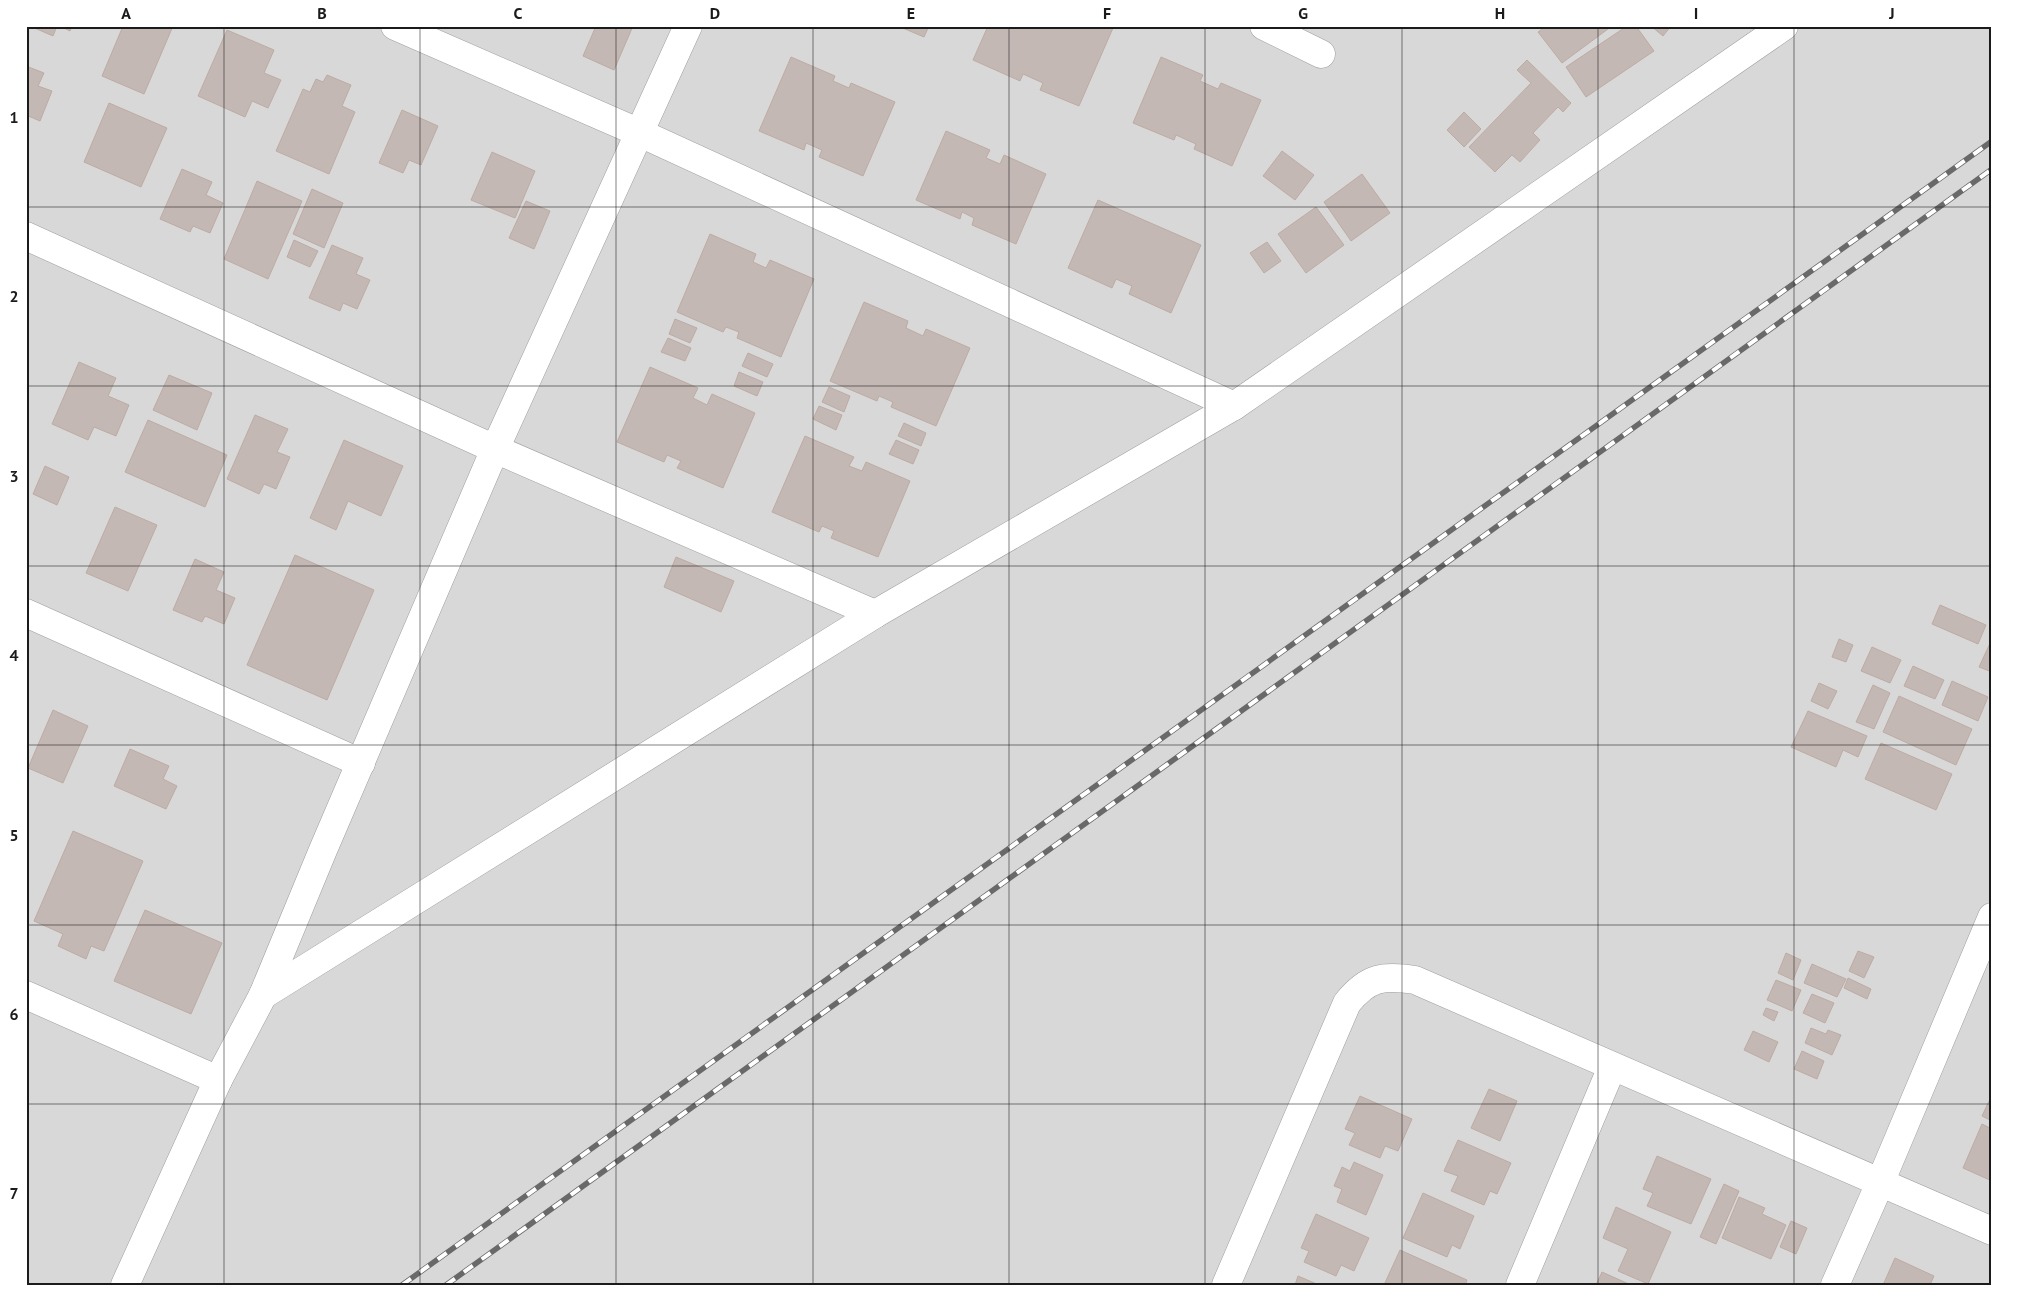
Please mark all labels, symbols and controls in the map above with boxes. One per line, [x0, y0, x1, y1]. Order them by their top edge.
text: A [121, 3, 131, 23]
text: B [317, 3, 327, 23]
text: C [514, 3, 523, 23]
text: D [710, 3, 720, 23]
text: E [907, 3, 915, 23]
text: F [1103, 3, 1111, 23]
text: G [1298, 3, 1308, 23]
text: H [1495, 3, 1505, 23]
text: I [1694, 3, 1698, 23]
text: J [1888, 3, 1895, 23]
text: 1 [9, 107, 19, 127]
text: 2 [9, 286, 19, 306]
text: 3 [9, 466, 19, 486]
text: 4 [9, 645, 19, 665]
text: 5 [9, 825, 19, 845]
text: 6 [9, 1004, 19, 1024]
text: 7 [9, 1183, 19, 1203]

